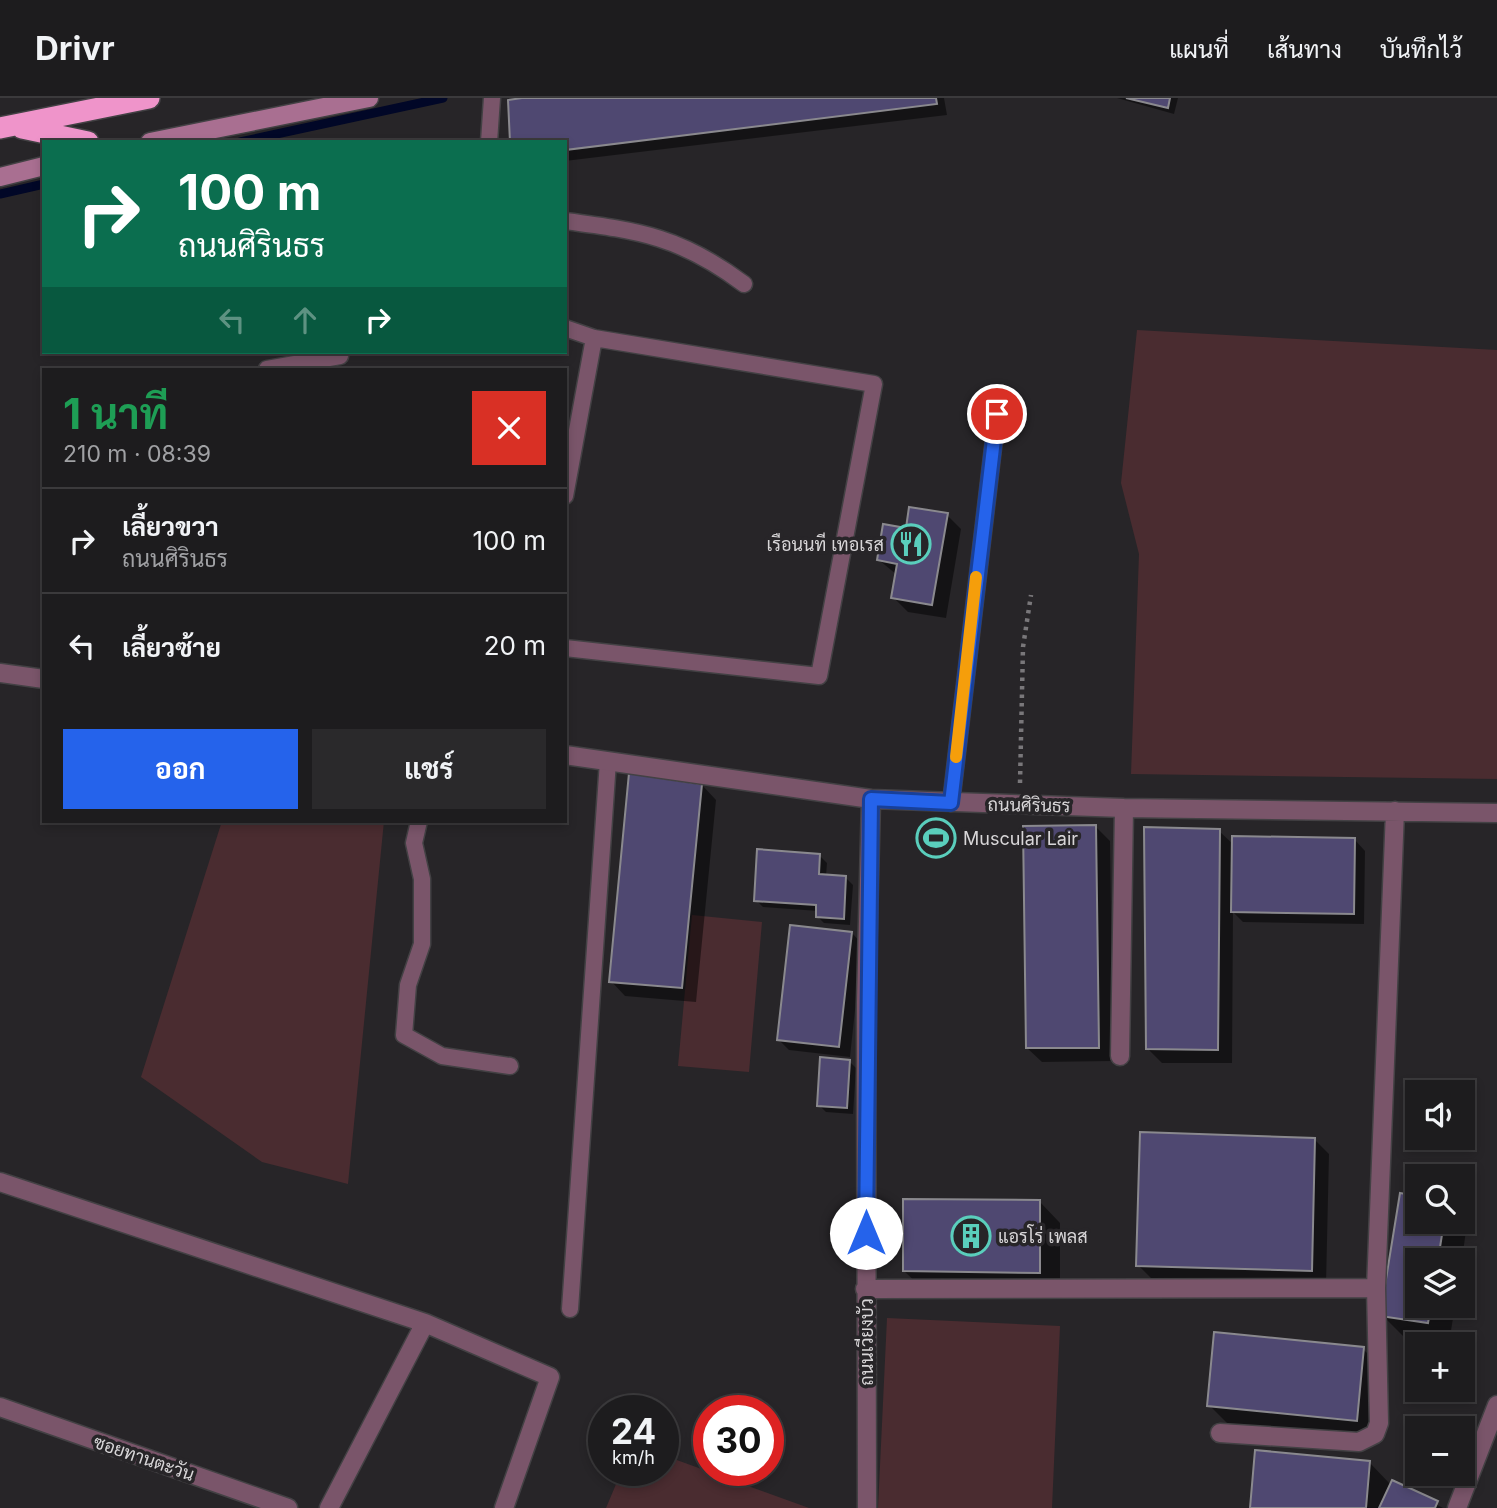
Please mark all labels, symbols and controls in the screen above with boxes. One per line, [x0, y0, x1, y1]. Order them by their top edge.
text: Drivr [35, 28, 115, 68]
text: แผนที่ [1169, 35, 1229, 64]
text: เส้นทาง [1267, 35, 1342, 64]
text: บันทึกไว้ [1380, 35, 1462, 64]
text: 100 m [178, 163, 322, 222]
icon: right [63, 168, 154, 259]
text: ถนนศิรินธร [178, 226, 325, 265]
icon: left [213, 301, 251, 339]
icon: ahead [286, 301, 324, 339]
icon: right [359, 301, 397, 339]
pin [967, 384, 1027, 444]
text: 1 นาที [63, 388, 168, 439]
button: close [472, 391, 546, 465]
icon: arrive [978, 395, 1016, 433]
text: 210 m · 08:39 [63, 440, 211, 468]
text: เลี้ยวขวา [122, 511, 219, 542]
icon: right [63, 522, 101, 560]
restaurant icon: เรือนนที เทอเรส [890, 523, 932, 565]
text: 100 m [473, 525, 546, 556]
place label: เรือนนที เทอเรส [767, 532, 884, 555]
text: ถนนศิรินธร [122, 545, 228, 573]
icon: left [63, 627, 101, 665]
text: 20 m [484, 630, 546, 661]
text: เลี้ยวซ้าย [122, 632, 221, 663]
button: ออก [63, 729, 298, 809]
button: แชร์ [312, 729, 546, 809]
street label: ถนนศิรินธร [987, 794, 1071, 816]
sports icon: Muscular Lair [915, 817, 957, 859]
place label: Muscular Lair [963, 828, 1078, 849]
map controls [1405, 1080, 1475, 1486]
button: sound [1405, 1080, 1475, 1150]
button: search [1405, 1164, 1475, 1234]
position arrow [829, 1196, 903, 1270]
building icon: แอรโร่ เพลส [950, 1215, 992, 1257]
place label: แอรโร่ เพลส [998, 1224, 1088, 1247]
button: layers [1405, 1248, 1475, 1318]
street label: ถนนเวียงบัว [854, 1298, 877, 1386]
button: + [1405, 1332, 1475, 1402]
speed limit sign: 30 [693, 1395, 784, 1486]
text: 24 [611, 1410, 656, 1452]
button: − [1405, 1416, 1475, 1486]
street label: ซอยทานตะวัน [91, 1431, 197, 1485]
text: km/h [612, 1447, 655, 1468]

